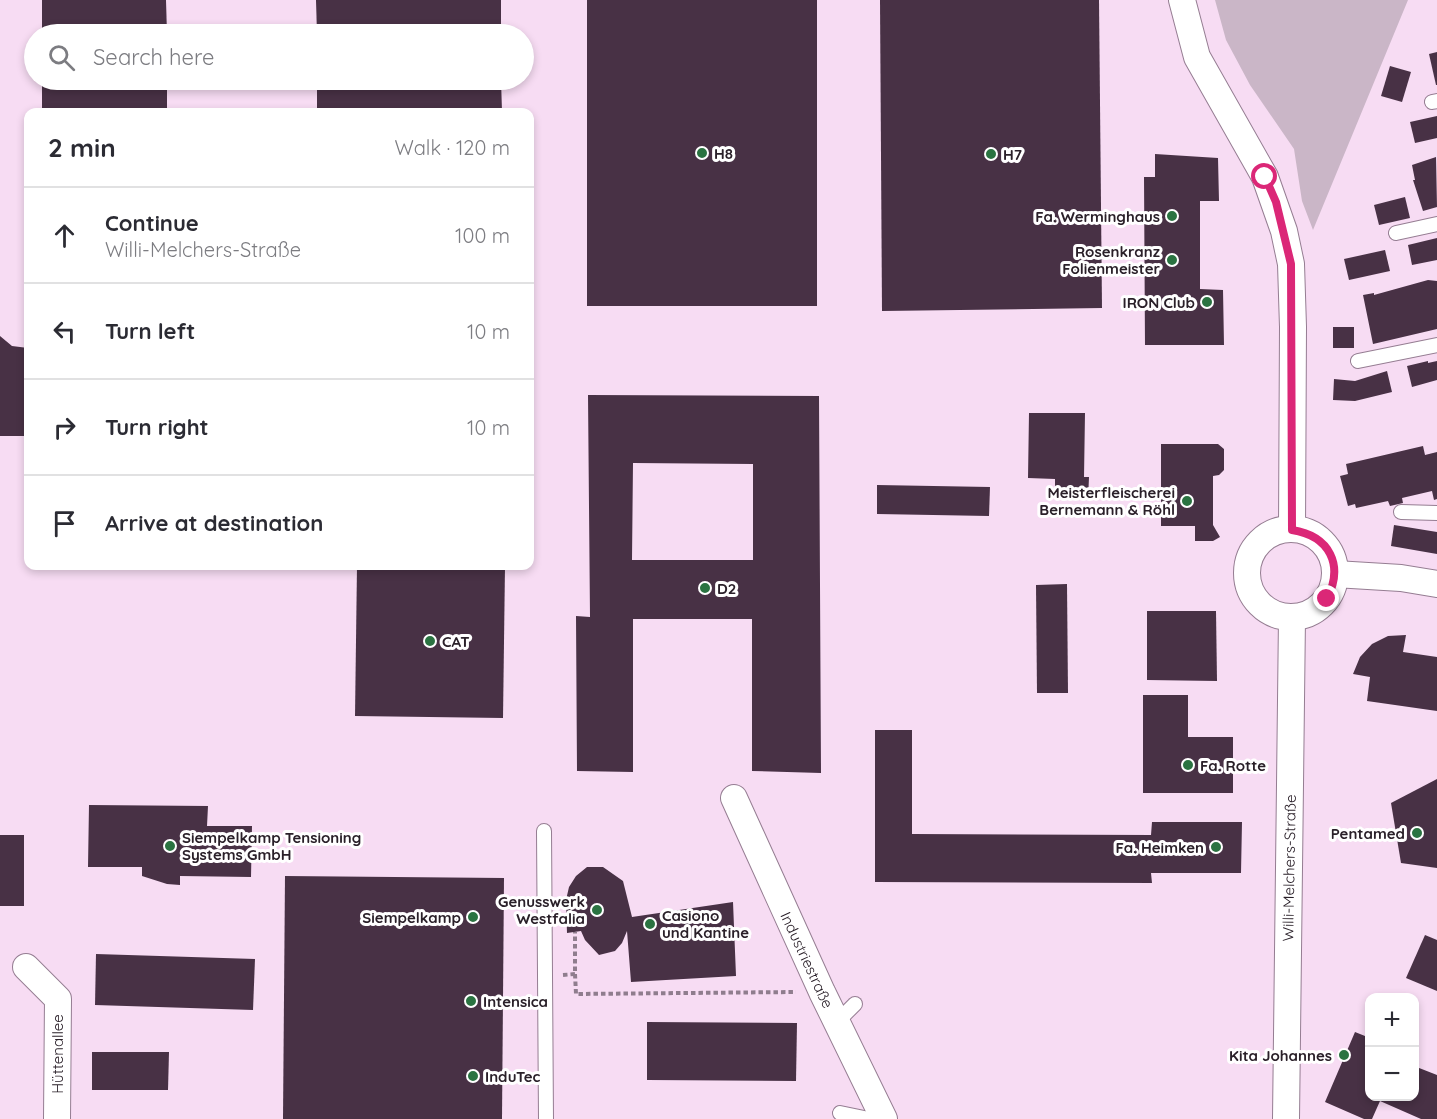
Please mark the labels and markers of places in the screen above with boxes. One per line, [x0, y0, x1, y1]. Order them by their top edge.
place label: H8 [714, 144, 733, 163]
place label: H7 [1003, 145, 1022, 164]
marker: H8 [695, 146, 709, 160]
marker: H7 [984, 147, 998, 161]
place label: Fa. Werminghaus [1035, 207, 1160, 226]
marker: Fa. Werminghaus [1165, 209, 1179, 223]
place label: Rosenkranz Folienmeister [1062, 242, 1160, 278]
marker: Rosenkranz Folienmeister [1165, 253, 1179, 267]
place label: IRON Club [1123, 293, 1195, 312]
marker: IRON Club [1200, 295, 1214, 309]
place label: Meisterfleischerei Bernemann & Röhl [1039, 483, 1175, 519]
marker: Meisterfleischerei Bernemann & Röhl [1180, 494, 1194, 508]
place label: D2 [717, 579, 736, 598]
marker: D2 [698, 581, 712, 595]
place label: CAT [442, 632, 470, 651]
marker: CAT [423, 634, 437, 648]
place label: Fa. Rotte [1200, 756, 1266, 775]
marker: Fa. Rotte [1181, 758, 1195, 772]
place label: Pentamed [1331, 824, 1405, 843]
marker: Pentamed [1410, 826, 1424, 840]
place label: Siempelkamp Tensioning Systems GmbH [182, 828, 361, 864]
place label: Fa. Heimken [1116, 838, 1204, 857]
marker: Siempelkamp Tensioning Systems GmbH [163, 839, 177, 853]
marker: Fa. Heimken [1209, 840, 1223, 854]
place label: Genusswerk Westfalia [498, 892, 585, 928]
marker: Genusswerk Westfalia [590, 903, 604, 917]
place label: Casiono und Kantine [662, 906, 749, 942]
place label: Siempelkamp [362, 908, 461, 927]
marker: Siempelkamp [466, 910, 480, 924]
marker: Casiono und Kantine [643, 917, 657, 931]
place label: Intensica [483, 992, 548, 1011]
marker: Intensica [464, 994, 478, 1008]
place label: Kita Johannes [1229, 1046, 1332, 1065]
marker: Kita Johannes [1337, 1048, 1351, 1062]
place label: InduTec [485, 1067, 541, 1086]
marker: InduTec [466, 1069, 480, 1083]

